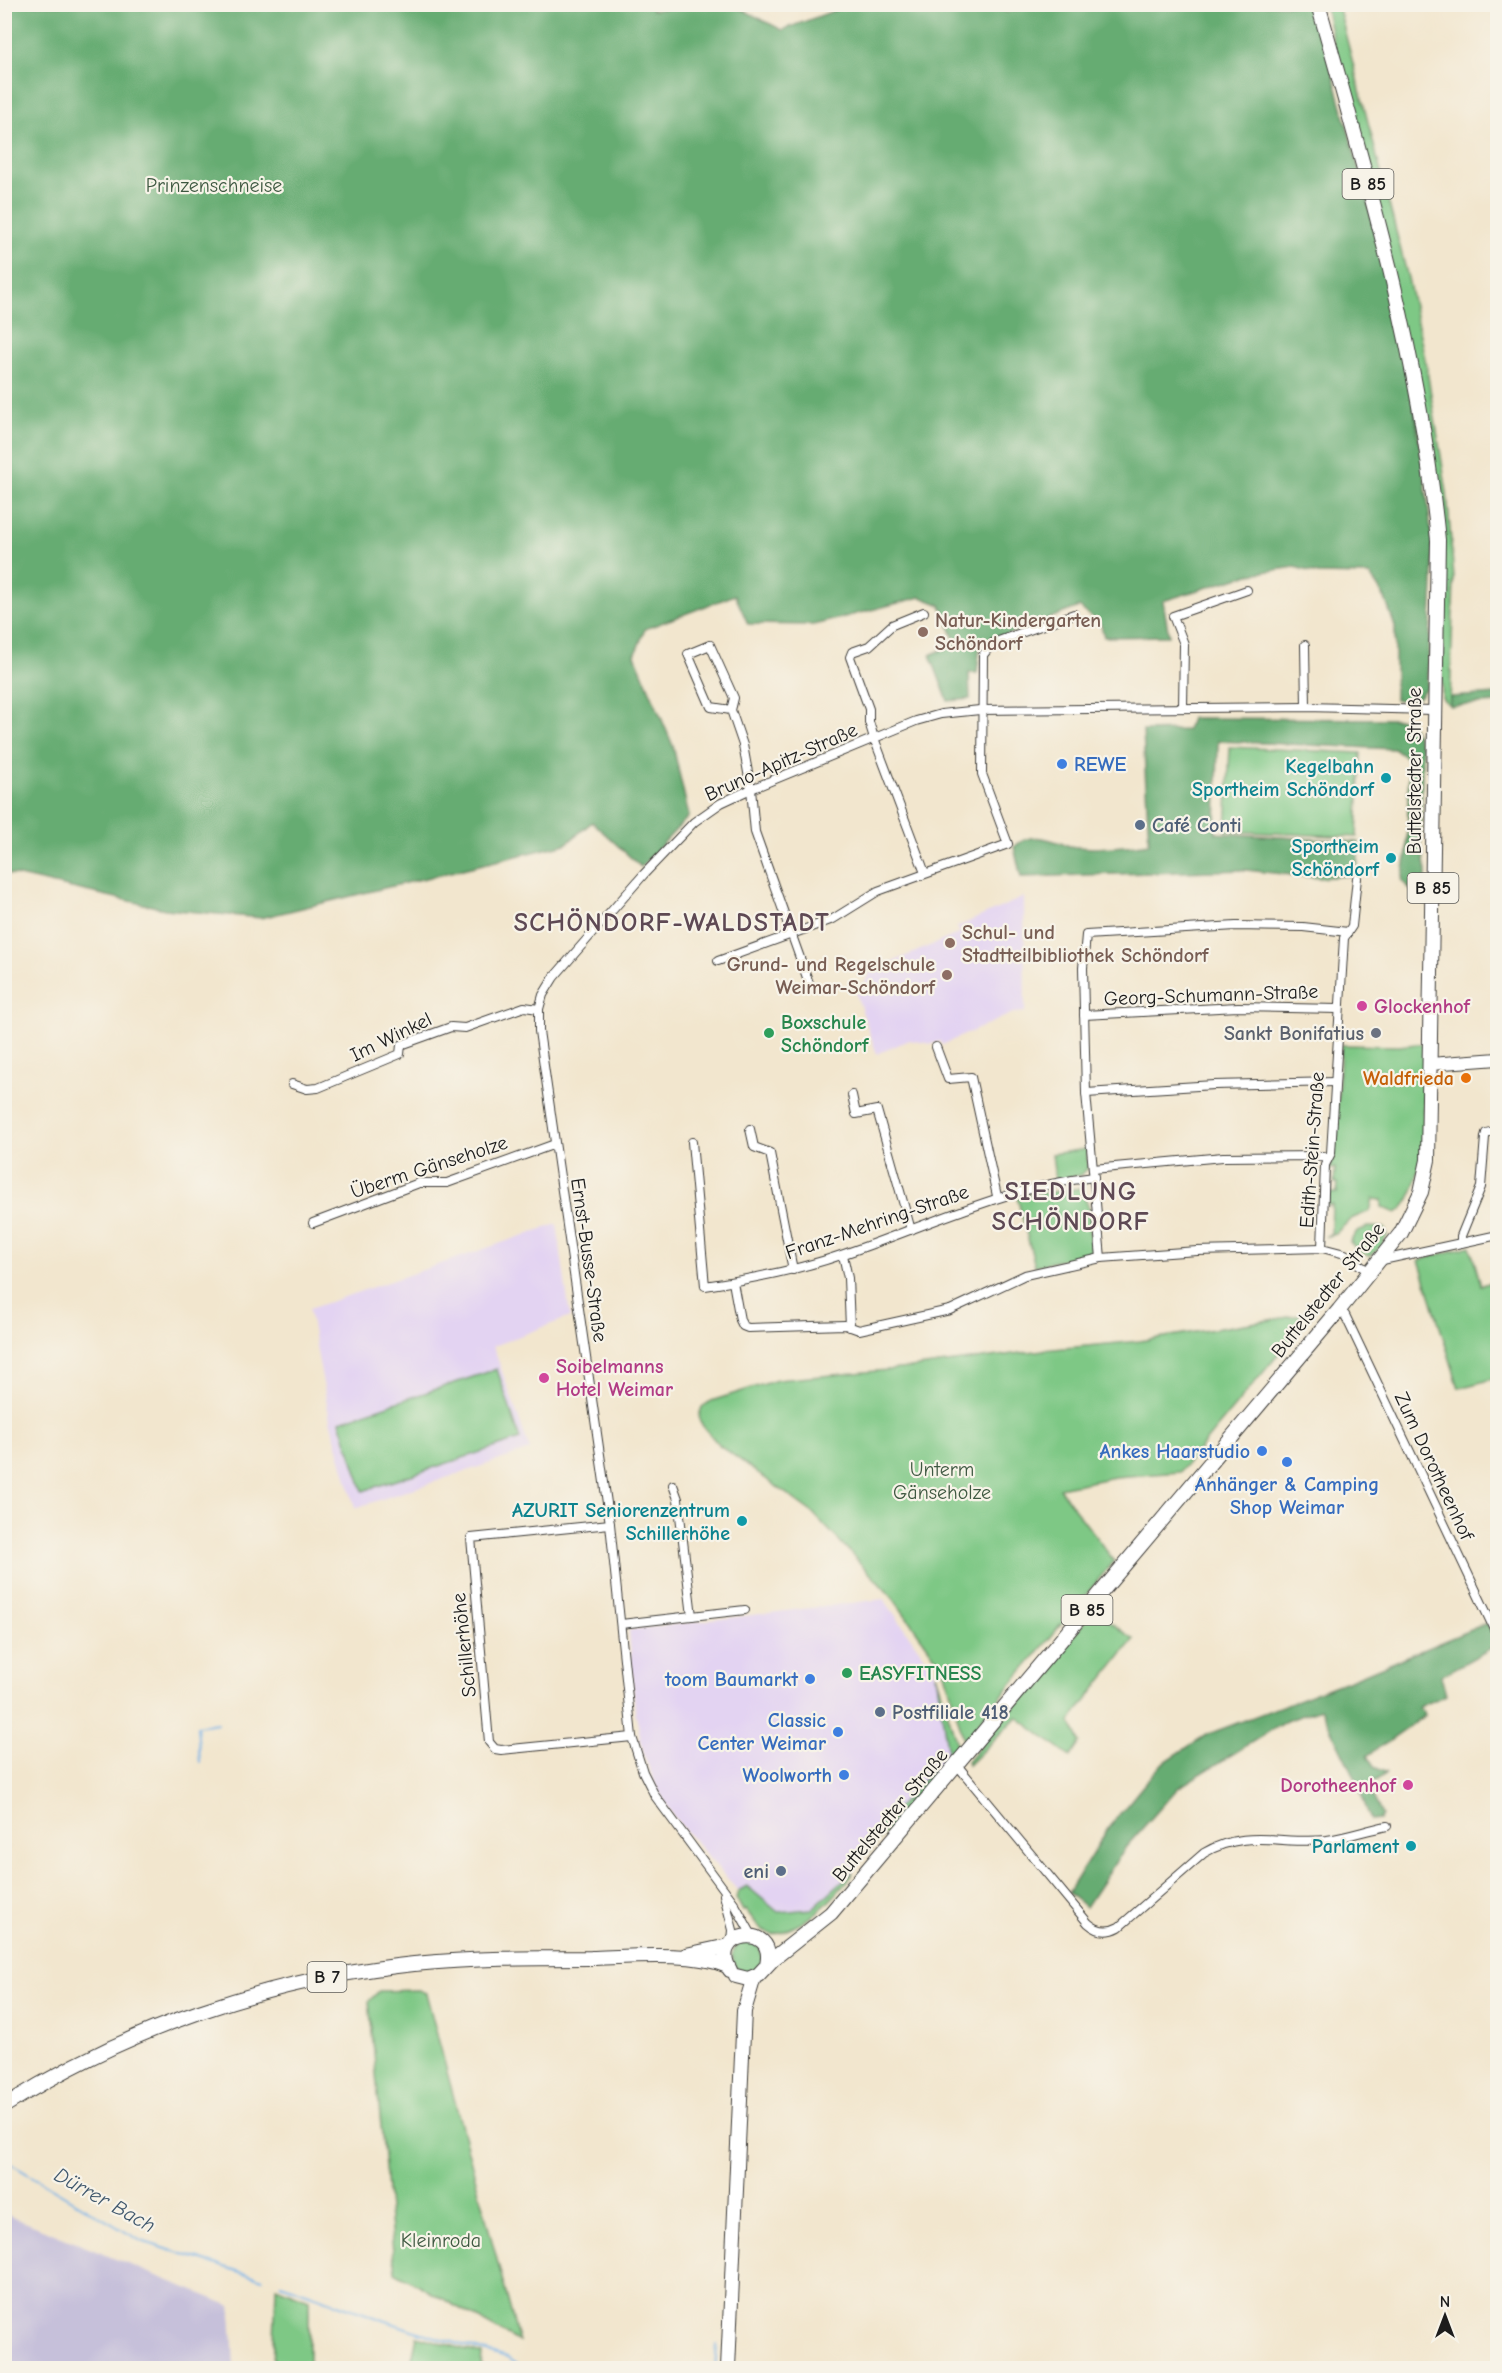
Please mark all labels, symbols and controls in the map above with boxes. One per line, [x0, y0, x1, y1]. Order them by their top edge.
road number: B 85 [1342, 169, 1394, 199]
park label: Prinzenschneise [146, 174, 282, 197]
place label: Natur-Kindergarten Schöndorf [935, 609, 1101, 655]
marker: Natur-Kindergarten Schöndorf [916, 625, 930, 639]
street label: Buttelstedter Straße [1403, 688, 1426, 854]
street label: Bruno-Apitz-Straße [701, 718, 861, 806]
place label: REWE [1074, 753, 1126, 776]
place label: Kegelbahn Sportheim Schöndorf [1192, 755, 1376, 801]
marker: REWE [1055, 757, 1069, 771]
marker: Kegelbahn Sportheim Schöndorf [1379, 771, 1393, 785]
place label: Café Conti [1152, 814, 1242, 837]
marker: Café Conti [1133, 818, 1147, 832]
place label: Sportheim Schöndorf [1292, 835, 1381, 881]
marker: Sportheim Schöndorf [1384, 851, 1398, 865]
road number: B 85 [1408, 873, 1458, 903]
district label: SCHÖNDORF-WALDSTADT [514, 908, 830, 938]
place label: Schul- und Stadtteilbibliothek Schöndorf [962, 921, 1210, 967]
marker: Schul- und Stadtteilbibliothek Schöndorf [943, 936, 957, 950]
place label: Grund- und Regelschule Weimar-Schöndorf [727, 953, 937, 999]
marker: Grund- und Regelschule Weimar-Schöndorf [940, 968, 954, 982]
street label: Georg-Schumann-Straße [1103, 980, 1319, 1010]
place label: Glockenhof [1374, 995, 1471, 1018]
marker: Glockenhof [1355, 999, 1369, 1013]
street label: Im Winkel [347, 1007, 435, 1067]
place label: Boxschule Schöndorf [781, 1011, 870, 1057]
place label: Sankt Bonifatius [1224, 1022, 1364, 1045]
marker: Boxschule Schöndorf [762, 1026, 776, 1040]
marker: Sankt Bonifatius [1369, 1026, 1383, 1040]
place label: Waldfrieda [1363, 1067, 1454, 1090]
street label: Edith-Stein-Straße [1295, 1071, 1329, 1229]
marker: Waldfrieda [1459, 1071, 1473, 1085]
street label: Überm Gänseholze [348, 1131, 510, 1203]
street label: Ernst-Busse-Straße [566, 1176, 612, 1344]
district label: SIEDLUNG SCHÖNDORF [992, 1177, 1150, 1237]
street label: Franz-Mehring-Straße [782, 1180, 972, 1264]
street label: Buttelstedter Straße [1267, 1218, 1389, 1362]
place label: Soibelmanns Hotel Weimar [556, 1355, 673, 1401]
marker: Soibelmanns Hotel Weimar [537, 1371, 551, 1385]
street label: Zum Dorotheenhof [1390, 1388, 1479, 1545]
place label: Ankes Haarstudio [1100, 1440, 1250, 1463]
marker: Ankes Haarstudio [1255, 1444, 1269, 1458]
marker: Anhänger & Camping Shop Weimar [1280, 1455, 1294, 1469]
park label: Unterm Gänseholze [893, 1458, 991, 1504]
place label: Anhänger & Camping Shop Weimar [1195, 1473, 1379, 1519]
place label: AZURIT Seniorenzentrum Schillerhöhe [512, 1499, 730, 1545]
marker: AZURIT Seniorenzentrum Schillerhöhe [735, 1514, 749, 1528]
street label: Schillerhöhe [447, 1592, 481, 1698]
road number: B 85 [1062, 1595, 1112, 1625]
place label: EASYFITNESS [859, 1662, 981, 1685]
marker: EASYFITNESS [840, 1666, 854, 1680]
place label: toom Baumarkt [664, 1668, 798, 1691]
marker: toom Baumarkt [803, 1672, 817, 1686]
place label: Postfiliale 418 [892, 1701, 1009, 1724]
marker: Postfiliale 418 [873, 1705, 887, 1719]
place label: Classic Center Weimar [697, 1709, 827, 1755]
marker: Classic Center Weimar [831, 1725, 845, 1739]
street label: Buttelstedter Straße [828, 1744, 952, 1886]
place label: Woolworth [743, 1764, 832, 1787]
marker: Woolworth [837, 1768, 851, 1782]
place label: Dorotheenhof [1280, 1774, 1398, 1797]
marker: Dorotheenhof [1401, 1778, 1415, 1792]
place label: Parlament [1312, 1835, 1399, 1858]
marker: Parlament [1404, 1839, 1418, 1853]
place label: eni [743, 1860, 769, 1883]
marker: eni [774, 1864, 788, 1878]
road number: B 7 [308, 1962, 346, 1992]
water label: Dürrer Bach [50, 2162, 160, 2238]
park label: Kleinroda [401, 2229, 481, 2252]
north arrow [1415, 2286, 1475, 2346]
text: N [1440, 2293, 1450, 2311]

